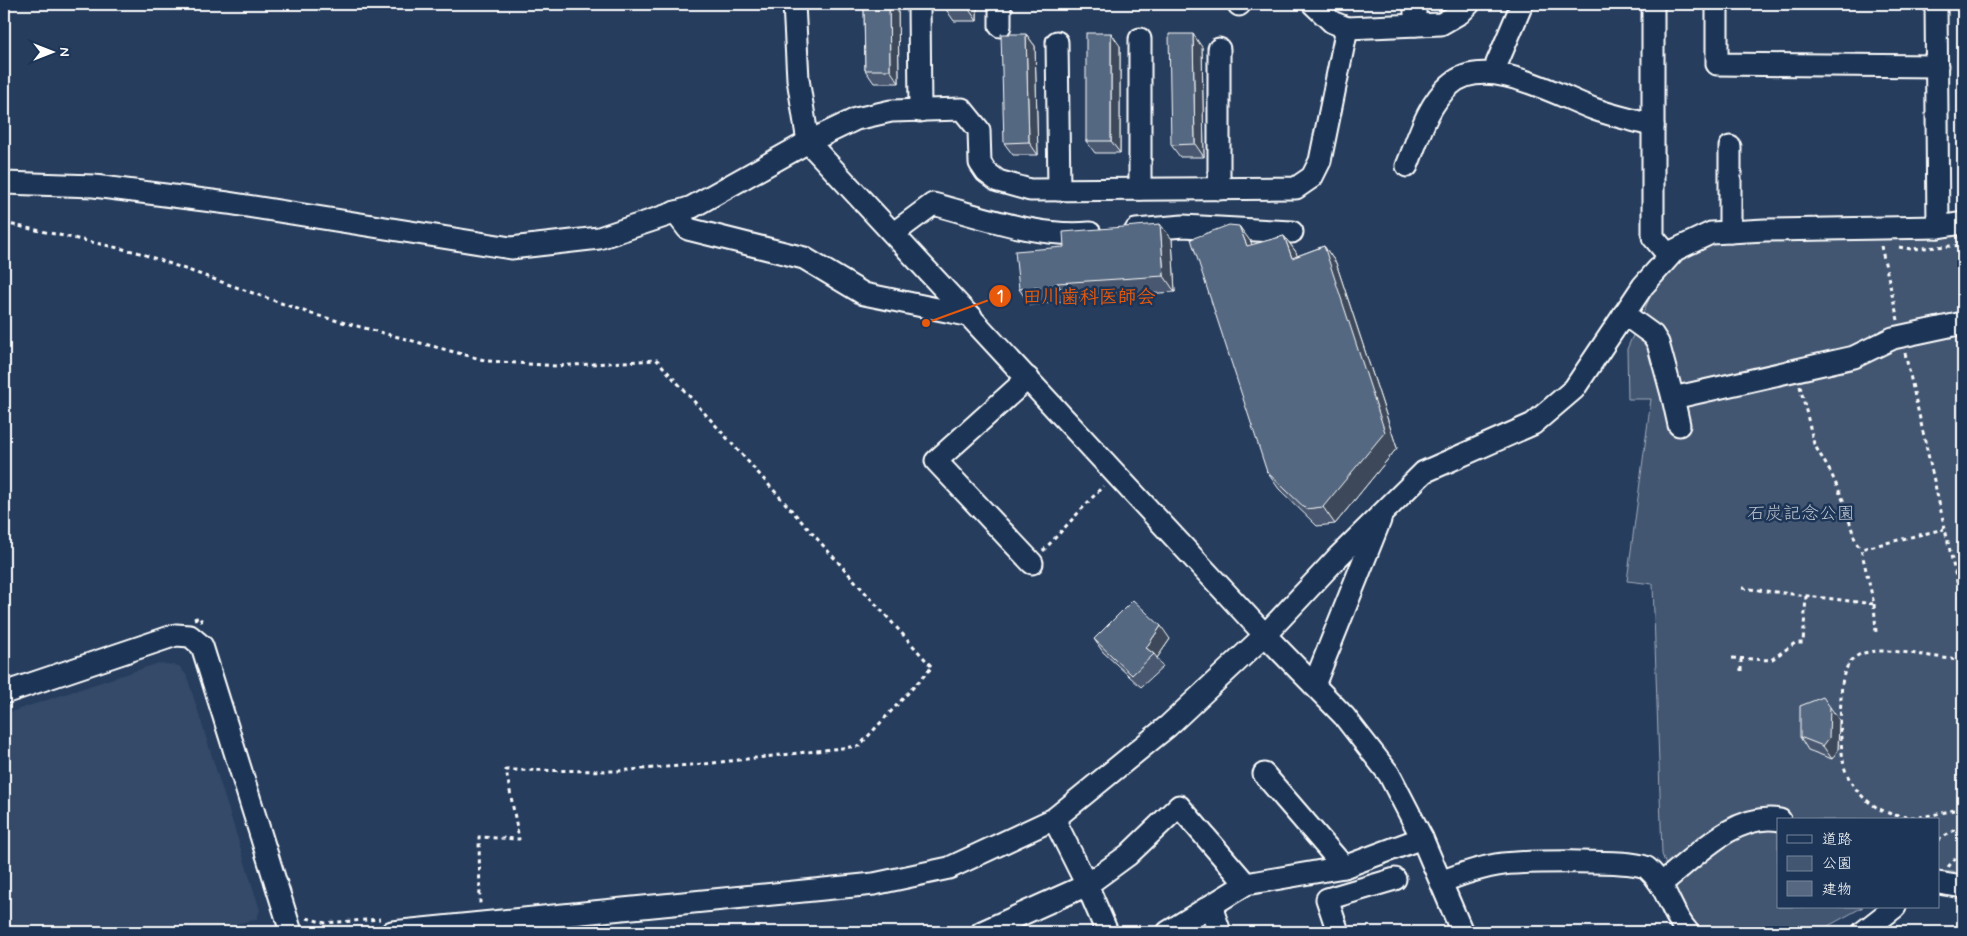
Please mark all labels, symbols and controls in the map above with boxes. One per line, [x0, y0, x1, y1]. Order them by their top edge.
north arrow [28, 28, 78, 78]
text: N [55, 47, 73, 57]
callout: 田川歯科医師会 [988, 279, 1166, 313]
text: 田川歯科医師会 [1022, 285, 1156, 310]
text: 1 [997, 287, 1003, 307]
park label: 石炭記念公園 [1747, 502, 1855, 526]
legend [1777, 818, 1940, 908]
text: 道路 [1822, 830, 1852, 850]
text: 公園 [1822, 854, 1852, 874]
text: 建物 [1822, 880, 1852, 900]

